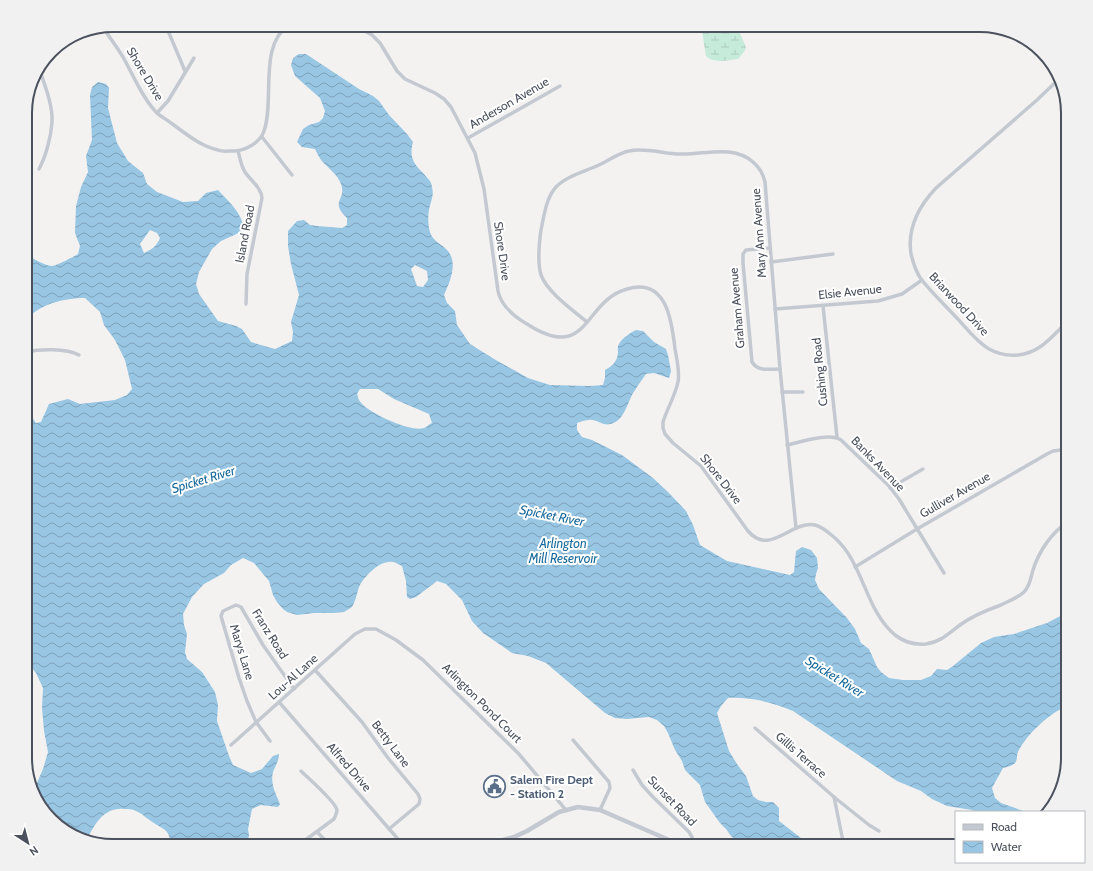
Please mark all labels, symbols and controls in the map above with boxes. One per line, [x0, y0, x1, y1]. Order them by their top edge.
street label: Shore Drive [124, 44, 167, 103]
street label: Anderson Avenue [466, 74, 551, 131]
street label: Mary Ann Avenue [748, 188, 769, 278]
street label: Island Road [232, 204, 257, 264]
street label: Shore Drive [491, 220, 514, 281]
street label: Graham Avenue [725, 267, 748, 349]
street label: Briarwood Drive [926, 269, 993, 338]
street label: Elsie Avenue [817, 281, 883, 302]
street label: Cushing Road [808, 337, 831, 407]
street label: Banks Avenue [848, 433, 908, 494]
street label: Shore Drive [697, 451, 746, 507]
water label: Spicket River [169, 461, 238, 496]
street label: Gulliver Avenue [917, 468, 993, 521]
water label: Spicket River [518, 501, 587, 529]
water label: Arlington Mill Reservoir [528, 535, 598, 566]
street label: Franz Road [249, 606, 292, 662]
street label: Marys Lane [227, 622, 258, 682]
street label: Lou-Al Lane [265, 651, 320, 703]
water label: Spicket River [803, 652, 868, 701]
street label: Arlington Pond Court [439, 660, 525, 746]
street label: Betty Lane [369, 717, 414, 770]
street label: Gillis Terrace [773, 728, 830, 781]
street label: Alfred Drive [324, 739, 375, 794]
place label: Salem Fire Dept - Station 2 [510, 772, 593, 801]
street label: Sunset Road [645, 772, 700, 829]
public building icon: Salem Fire Dept - Station 2 [481, 774, 507, 800]
legend [955, 811, 1085, 863]
text: Road [991, 819, 1017, 834]
north arrow [8, 823, 48, 863]
text: Water [991, 839, 1022, 854]
text: N [27, 843, 41, 859]

